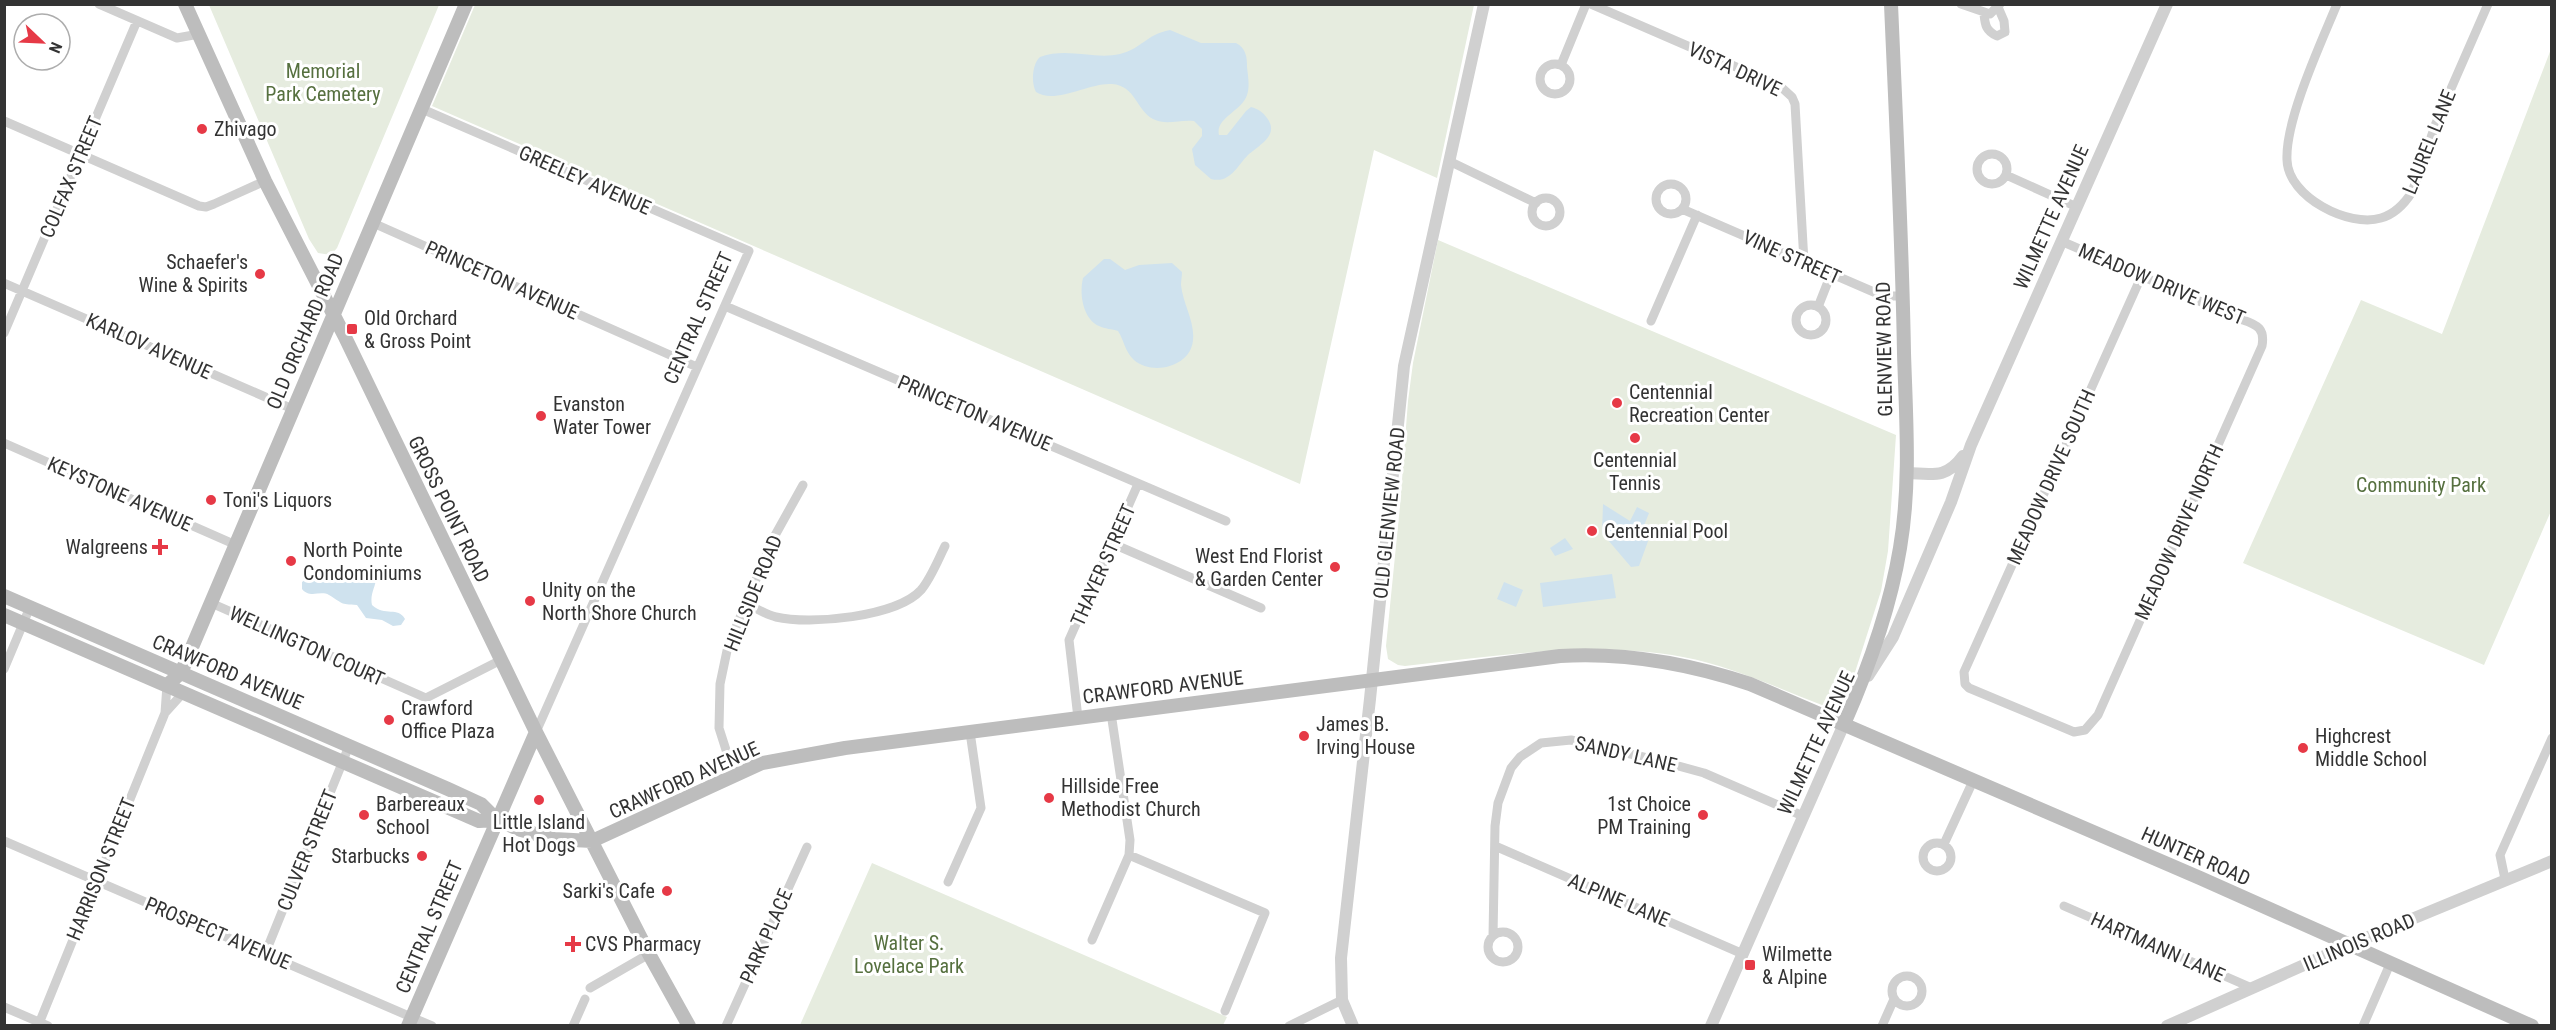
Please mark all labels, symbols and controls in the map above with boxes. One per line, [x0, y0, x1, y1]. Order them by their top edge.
north arrow [12, 12, 72, 72]
street label: VISTA DRIVE [1684, 37, 1786, 101]
text: N [45, 39, 66, 56]
park label: Memorial Park Cemetery [265, 59, 381, 106]
street label: LAUREL LANE [2397, 86, 2461, 198]
street label: COLFAX STREET [35, 113, 107, 241]
place label: Zhivago [214, 117, 277, 141]
marker: Zhivago [195, 122, 209, 136]
street label: GREELEY AVENUE [515, 140, 655, 220]
street label: WILMETTE AVENUE [2008, 141, 2094, 293]
street label: VINE STREET [1739, 225, 1845, 289]
street label: PRINCETON AVENUE [422, 235, 582, 325]
street label: MEADOW DRIVE WEST [2075, 238, 2249, 330]
street label: CENTRAL STREET [658, 248, 738, 388]
street label: OLD ORCHARD ROAD [261, 249, 349, 413]
place label: Schaefer's Wine & Spirits [139, 250, 248, 297]
marker: Schaefer's Wine & Spirits [253, 267, 267, 281]
street label: GLENVIEW ROAD [1871, 281, 1897, 417]
place label: Old Orchard & Gross Point [364, 306, 471, 353]
street label: KARLOV AVENUE [82, 308, 216, 384]
marker: Old Orchard & Gross Point [345, 322, 359, 336]
street label: PRINCETON AVENUE [894, 370, 1056, 456]
place label: Centennial Recreation Center [1629, 380, 1770, 427]
street label: MEADOW DRIVE SOUTH [2002, 386, 2100, 568]
place label: Evanston Water Tower [553, 392, 651, 439]
marker: Centennial Recreation Center [1610, 396, 1624, 410]
marker: Evanston Water Tower [534, 409, 548, 423]
street label: OLD GLENVIEW ROAD [1368, 426, 1410, 600]
marker: Centennial Tennis [1628, 431, 1642, 445]
street label: GROSS POINT ROAD [403, 432, 495, 586]
street label: MEADOW DRIVE NORTH [2129, 440, 2229, 624]
place label: Centennial Tennis [1593, 448, 1677, 495]
street label: KEYSTONE AVENUE [44, 451, 196, 537]
park label: Community Park [2356, 473, 2486, 497]
place label: Toni's Liquors [223, 488, 332, 512]
marker: Toni's Liquors [204, 493, 218, 507]
street label: THAYER STREET [1065, 500, 1141, 630]
place label: Centennial Pool [1604, 519, 1728, 543]
marker: Centennial Pool [1585, 524, 1599, 538]
street label: HILLSIDE ROAD [719, 531, 787, 655]
place label: Walgreens [66, 535, 148, 559]
place label: North Pointe Condominiums [303, 538, 422, 585]
marker: Walgreens [153, 540, 167, 554]
place label: West End Florist & Garden Center [1195, 544, 1323, 591]
marker: North Pointe Condominiums [284, 554, 298, 568]
marker: West End Florist & Garden Center [1328, 560, 1342, 574]
place label: Unity on the North Shore Church [542, 578, 697, 625]
marker: Unity on the North Shore Church [523, 594, 537, 608]
street label: WELLINGTON COURT [226, 601, 388, 691]
street label: CRAWFORD AVENUE [149, 629, 307, 715]
street label: CRAWFORD AVENUE [1081, 665, 1245, 709]
street label: WILMETTE AVENUE [1772, 667, 1860, 819]
place label: Crawford Office Plaza [401, 696, 495, 743]
place label: James B. Irving House [1316, 712, 1415, 759]
marker: Crawford Office Plaza [382, 713, 396, 727]
place label: Highcrest Middle School [2315, 724, 2427, 771]
marker: James B. Irving House [1297, 729, 1311, 743]
street label: SANDY LANE [1573, 731, 1679, 777]
street label: CRAWFORD AVENUE [605, 736, 763, 824]
marker: Highcrest Middle School [2296, 741, 2310, 755]
place label: Hillside Free Methodist Church [1061, 774, 1201, 821]
street label: CULVER STREET [272, 786, 342, 914]
marker: Hillside Free Methodist Church [1042, 791, 1056, 805]
place label: Barbereaux School [376, 792, 465, 839]
place label: 1st Choice PM Training [1597, 792, 1691, 839]
marker: Little Island Hot Dogs [532, 793, 546, 807]
street label: HARRISON STREET [61, 794, 141, 944]
marker: Barbereaux School [357, 808, 371, 822]
marker: 1st Choice PM Training [1696, 808, 1710, 822]
place label: Little Island Hot Dogs [493, 810, 585, 857]
street label: HUNTER ROAD [2138, 821, 2254, 891]
place label: Starbucks [331, 844, 410, 868]
marker: Starbucks [415, 849, 429, 863]
street label: CENTRAL STREET [390, 857, 468, 997]
street label: ALPINE LANE [1565, 868, 1673, 932]
place label: Sarki's Cafe [563, 879, 655, 903]
marker: Sarki's Cafe [660, 884, 674, 898]
street label: PARK PLACE [735, 885, 797, 987]
street label: PROSPECT AVENUE [141, 891, 295, 975]
street label: HARTMANN LANE [2087, 907, 2229, 987]
street label: ILLINOIS ROAD [2300, 908, 2418, 976]
park label: Walter S. Lovelace Park [854, 931, 964, 978]
place label: CVS Pharmacy [585, 932, 701, 956]
marker: CVS Pharmacy [566, 937, 580, 951]
place label: Wilmette & Alpine [1762, 942, 1832, 989]
marker: Wilmette & Alpine [1743, 958, 1757, 972]

